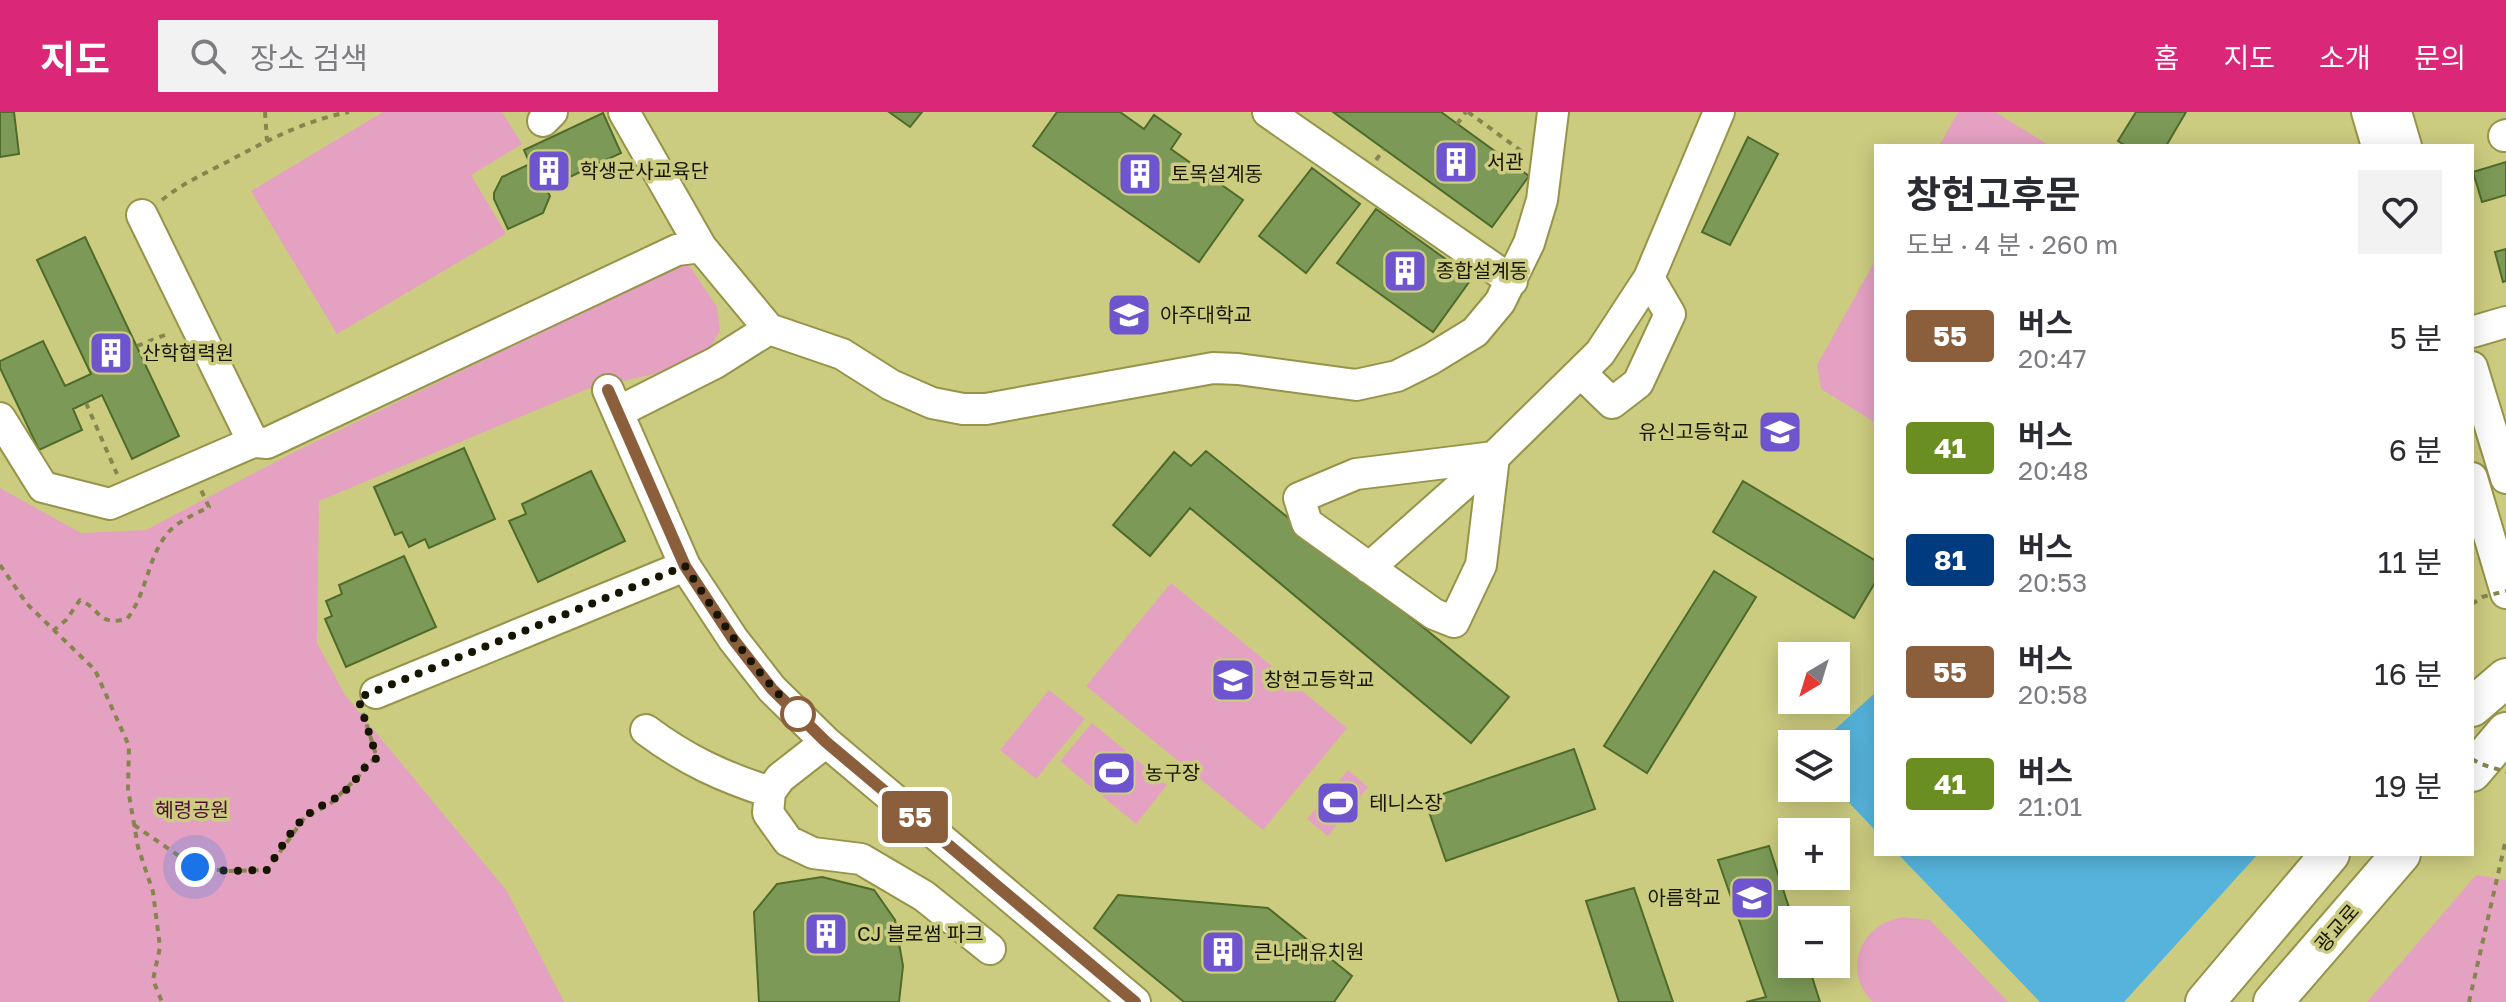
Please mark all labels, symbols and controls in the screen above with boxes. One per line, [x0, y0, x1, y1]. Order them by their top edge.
search box [158, 20, 718, 92]
icon: search [186, 34, 230, 78]
text: 지도 [40, 36, 110, 81]
text: 장소 검색 [250, 40, 368, 76]
text: 홈 [2154, 41, 2179, 74]
text: 지도 [2223, 41, 2275, 74]
text: 소개 [2319, 41, 2370, 74]
text: 문의 [2414, 41, 2466, 74]
building icon: 서관 [1432, 138, 1480, 186]
building icon: 학생군사교육단 [525, 147, 573, 195]
place label: 서관 [1487, 149, 1524, 173]
building icon: 토목설계동 [1116, 150, 1164, 198]
place label: 학생군사교육단 [580, 158, 709, 182]
place label: 토목설계동 [1171, 161, 1263, 185]
button: heart [2358, 170, 2442, 254]
text: 창현고후문 [1906, 171, 2081, 216]
text: 도보 · 4 분 · 260 m [1906, 229, 2118, 260]
building icon: 종합설계동 [1381, 247, 1429, 295]
place label: 종합설계동 [1436, 258, 1528, 282]
school or university icon: 아주대학교 [1105, 291, 1153, 339]
place label: 아주대학교 [1160, 302, 1252, 326]
text: 버스 [2018, 305, 2073, 341]
text: 55 [1933, 319, 1967, 352]
text: 5 분 [2390, 320, 2442, 356]
building icon: 산학협력원 [87, 329, 135, 377]
place label: 산학협력원 [142, 340, 234, 364]
text: 20:47 [2018, 343, 2087, 374]
school or university icon: 유신고등학교 [1756, 408, 1804, 456]
text: 버스 [2018, 417, 2073, 453]
place label: 유신고등학교 [1639, 419, 1749, 443]
text: 41 [1934, 431, 1966, 464]
text: 6 분 [2389, 432, 2442, 468]
text: 20:48 [2018, 455, 2089, 486]
text: 버스 [2018, 529, 2073, 565]
text: 81 [1934, 543, 1966, 576]
text: 11 분 [2378, 544, 2442, 580]
text: 20:53 [2018, 567, 2087, 598]
text: 버스 [2018, 641, 2073, 677]
north arrow [1778, 642, 1850, 714]
map controls [1778, 642, 1850, 978]
text: 55 [1933, 655, 1967, 688]
school or university icon: 창현고등학교 [1209, 656, 1257, 704]
text: 16 분 [2374, 656, 2442, 692]
place label: 창현고등학교 [1264, 667, 1374, 691]
text: 20:58 [2018, 679, 2088, 710]
unlabelled marker [781, 697, 815, 731]
button: layers [1778, 730, 1850, 802]
sports icon: 농구장 [1090, 749, 1138, 797]
text: 버스 [2018, 753, 2073, 789]
place label: 농구장 [1145, 760, 1200, 784]
text: 41 [1934, 767, 1966, 800]
text: 19 분 [2374, 768, 2442, 804]
sports icon: 테니스장 [1314, 779, 1362, 827]
place label: 테니스장 [1369, 790, 1443, 814]
line badge: 55 [879, 791, 951, 843]
text: 21:01 [2018, 791, 2082, 822]
park label: 혜령공원 [155, 797, 229, 821]
text: 55 [898, 800, 932, 833]
button: + [1778, 818, 1850, 890]
your location [175, 847, 215, 887]
school or university icon: 아름학교 [1728, 874, 1776, 922]
place label: 아름학교 [1647, 885, 1721, 909]
street label: 광교로 [2309, 899, 2363, 956]
button: − [1778, 906, 1850, 978]
building icon: CJ 블로썸 파크 [802, 910, 850, 958]
place label: CJ 블로썸 파크 [857, 921, 984, 945]
building icon: 큰나래유치원 [1199, 928, 1247, 976]
place label: 큰나래유치원 [1254, 939, 1364, 963]

